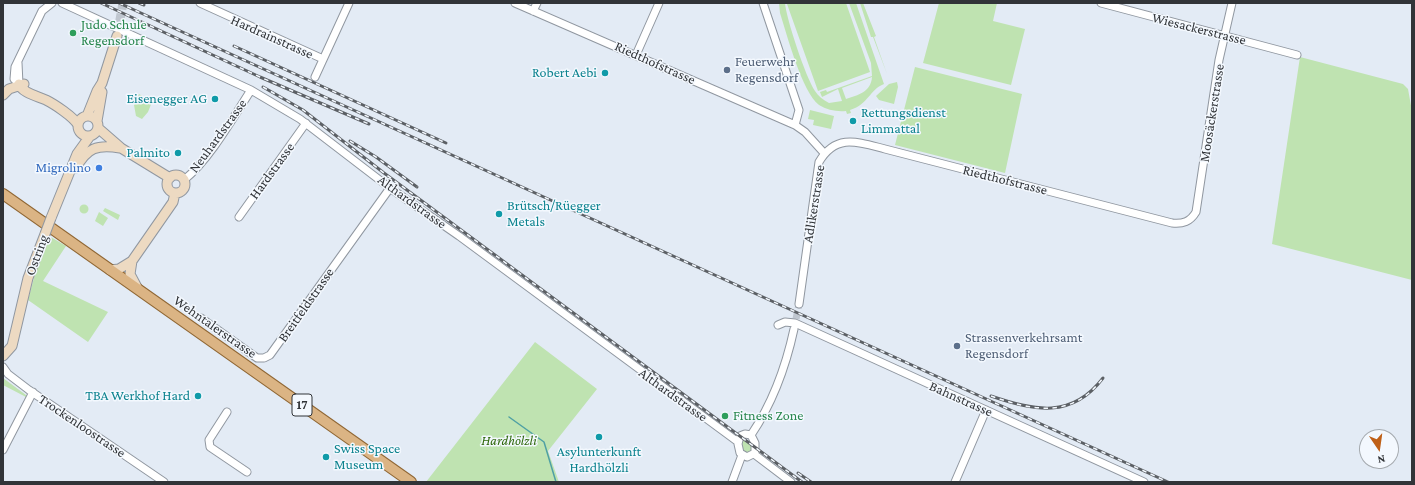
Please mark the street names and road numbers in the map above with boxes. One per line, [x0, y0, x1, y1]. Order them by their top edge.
street label: Wiesackerstrasse [1150, 9, 1248, 49]
street label: Hardrainstrasse [228, 11, 316, 63]
street label: Riedthofstrasse [612, 38, 698, 88]
street label: Moosäckerstrasse [1196, 63, 1228, 163]
street label: Neuhardstrasse [186, 96, 250, 176]
street label: Hardstrasse [246, 139, 298, 203]
street label: Riedthofstrasse [961, 161, 1049, 199]
street label: Adlikerstrasse [800, 164, 828, 244]
street label: Althardstrasse [374, 171, 450, 233]
street label: Ostring [22, 232, 52, 278]
street label: Breitfeldstrasse [274, 265, 338, 345]
street label: Wehntalerstrasse [170, 292, 260, 362]
street label: Althardstrasse [635, 364, 711, 426]
street label: Bahnstrasse [927, 378, 995, 420]
street label: Trockenloostrasse [35, 391, 129, 461]
road number: 17 [292, 394, 312, 416]

